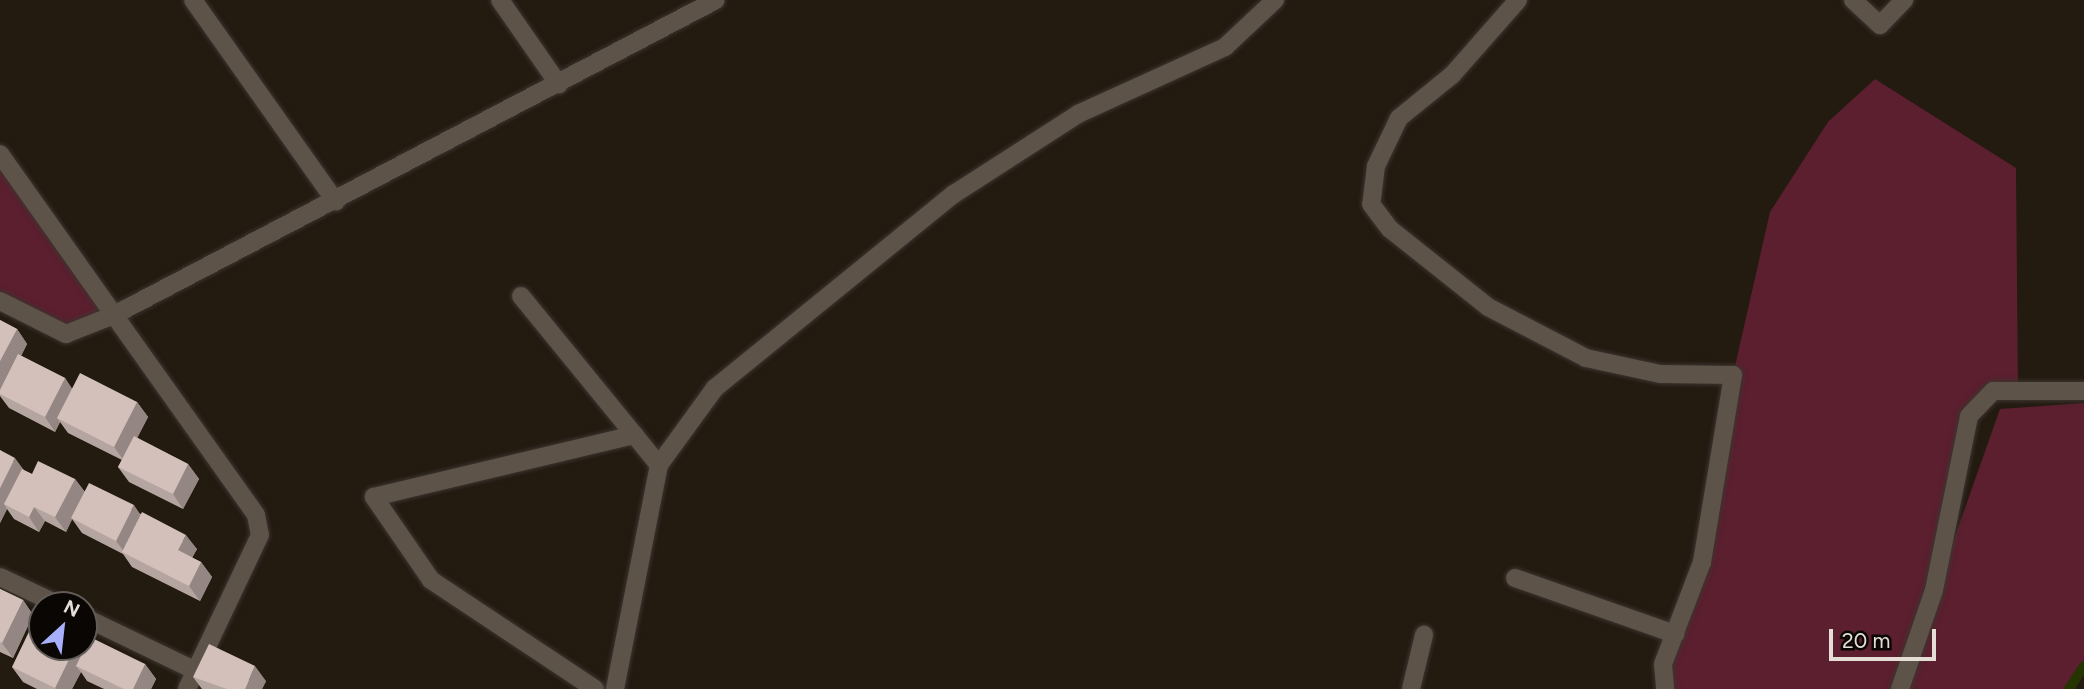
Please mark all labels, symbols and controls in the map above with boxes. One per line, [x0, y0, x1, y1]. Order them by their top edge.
north arrow [28, 591, 98, 661]
text: N [60, 595, 84, 622]
scale bar [1832, 616, 1939, 660]
text: 20 m [1842, 628, 1890, 653]

